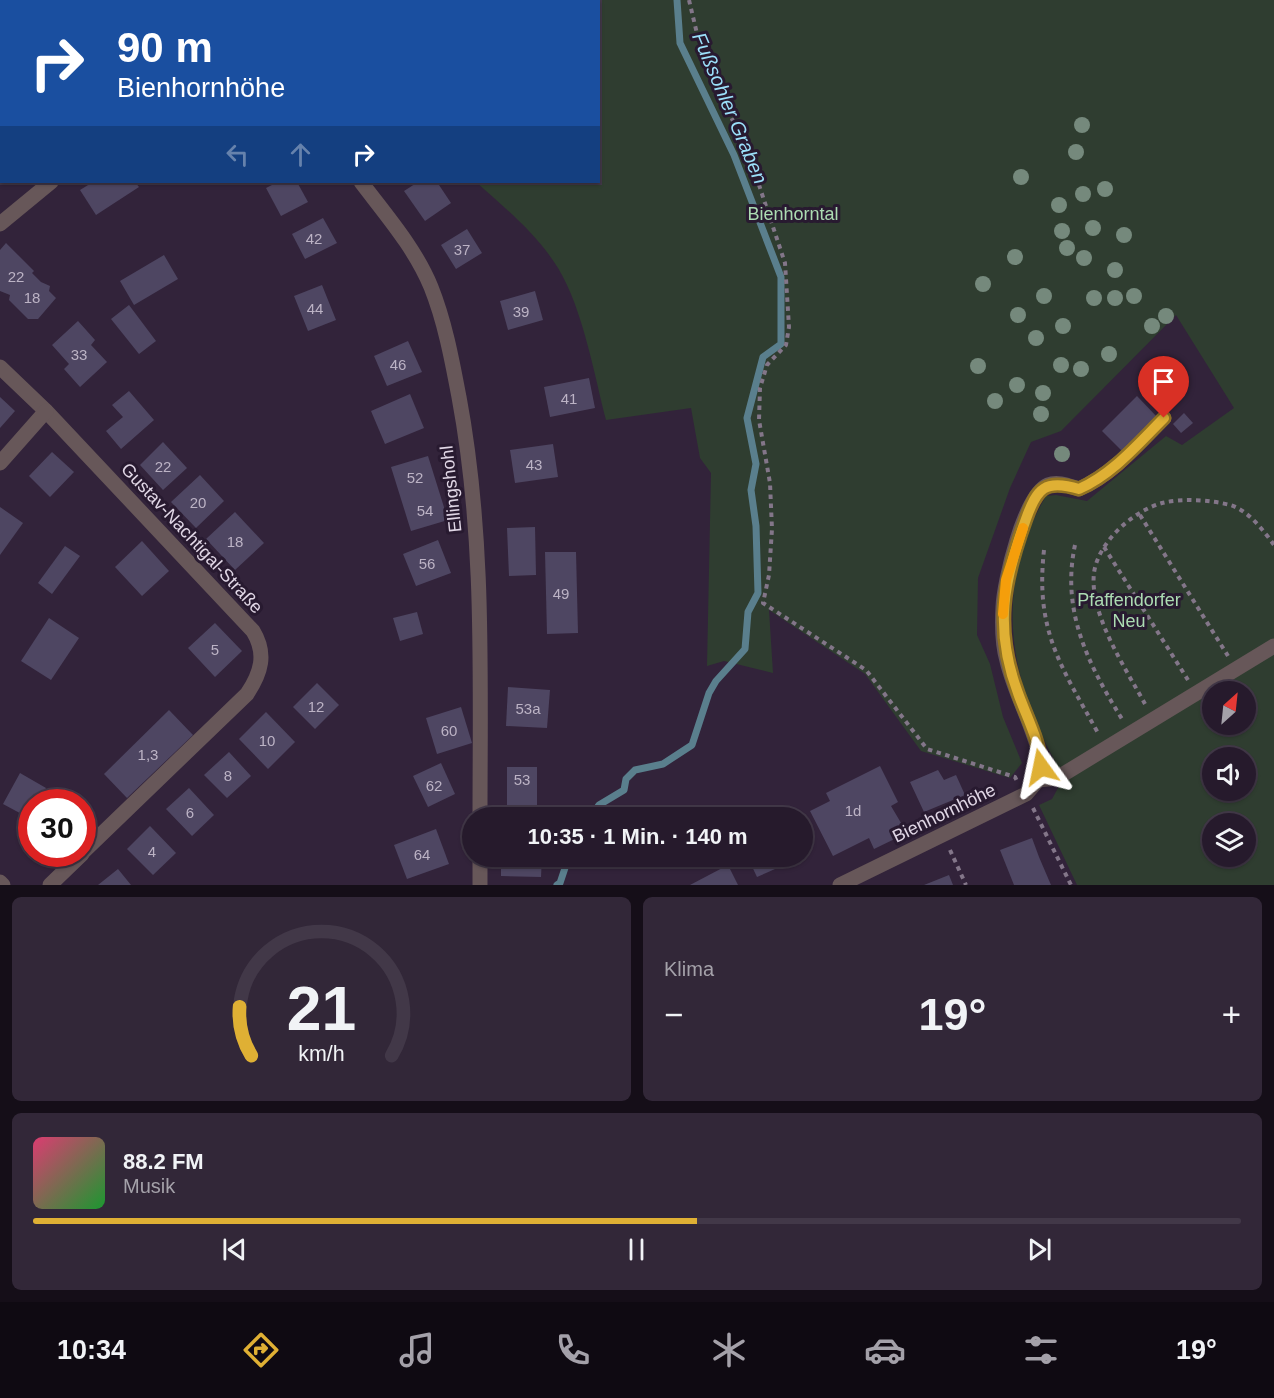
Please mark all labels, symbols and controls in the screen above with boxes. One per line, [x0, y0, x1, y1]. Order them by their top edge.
icon: right [18, 24, 96, 102]
text: 90 m [117, 24, 213, 71]
water label: Fußsohler Graben [688, 29, 772, 187]
text: Bienhornhöhe [117, 73, 285, 103]
icon: left [221, 138, 254, 171]
icon: ahead [284, 138, 317, 171]
icon: right [347, 138, 380, 171]
park label: Bienhorntal [747, 204, 839, 224]
house number: 42 [306, 230, 322, 247]
house number: 37 [454, 241, 470, 258]
house number: 22 [8, 268, 24, 285]
house number: 18 [24, 289, 40, 306]
house number: 44 [307, 300, 323, 317]
house number: 39 [513, 303, 529, 320]
house number: 33 [71, 346, 87, 363]
house number: 46 [390, 356, 406, 373]
pin [1138, 356, 1189, 418]
icon: arrive [1147, 365, 1180, 398]
house number: 41 [561, 390, 577, 407]
street label: Ellingshohl [437, 445, 465, 533]
house number: 43 [526, 456, 542, 473]
house number: 22 [155, 458, 171, 475]
street label: Gustav-Nachtigal-Straße [117, 459, 267, 617]
house number: 52 [407, 469, 423, 486]
house number: 20 [190, 494, 206, 511]
house number: 54 [417, 502, 433, 519]
house number: 18 [227, 533, 243, 550]
house number: 56 [419, 555, 435, 572]
house number: 49 [553, 585, 569, 602]
park label: Pfaffendorfer Neu [1077, 590, 1181, 631]
house number: 5 [211, 641, 219, 658]
north arrow [1202, 681, 1256, 735]
map controls [1202, 681, 1256, 867]
house number: 12 [308, 698, 324, 715]
house number: 53a [515, 700, 541, 717]
house number: 60 [441, 722, 457, 739]
house number: 10 [259, 732, 275, 749]
position arrow [1009, 735, 1073, 799]
house number: 1,3 [138, 746, 158, 763]
button: sound [1202, 747, 1256, 801]
house number: 8 [224, 767, 232, 784]
house number: 53 [514, 771, 530, 788]
house number: 62 [426, 777, 442, 794]
street label: Bienhornhöhe [889, 779, 999, 847]
speed limit sign: 30 [18, 789, 96, 867]
house number: 1d [845, 802, 861, 819]
house number: 6 [186, 804, 194, 821]
button: layers [1202, 813, 1256, 867]
text: 10:35 · 1 Min. · 140 m [527, 824, 748, 849]
house number: 4 [148, 843, 156, 860]
house number: 64 [414, 846, 430, 863]
text: Klima [664, 958, 714, 980]
text: 21 [287, 974, 356, 1043]
text: 19° [918, 989, 987, 1040]
text: − [664, 996, 683, 1033]
text: + [1222, 996, 1241, 1033]
text: km/h [298, 1042, 345, 1066]
text: 88.2 FM [123, 1149, 204, 1174]
text: Musik [123, 1175, 175, 1197]
icon: previous [218, 1233, 251, 1266]
icon: pause [620, 1233, 653, 1266]
icon: next [1023, 1233, 1056, 1266]
icon: directions [240, 1329, 282, 1371]
icon: music [396, 1329, 438, 1371]
icon: phone [552, 1329, 594, 1371]
icon: climate [708, 1329, 750, 1371]
icon: car [864, 1329, 906, 1371]
icon: filters [1020, 1329, 1062, 1371]
text: 10:34 [57, 1335, 126, 1365]
text: 19° [1176, 1335, 1217, 1365]

